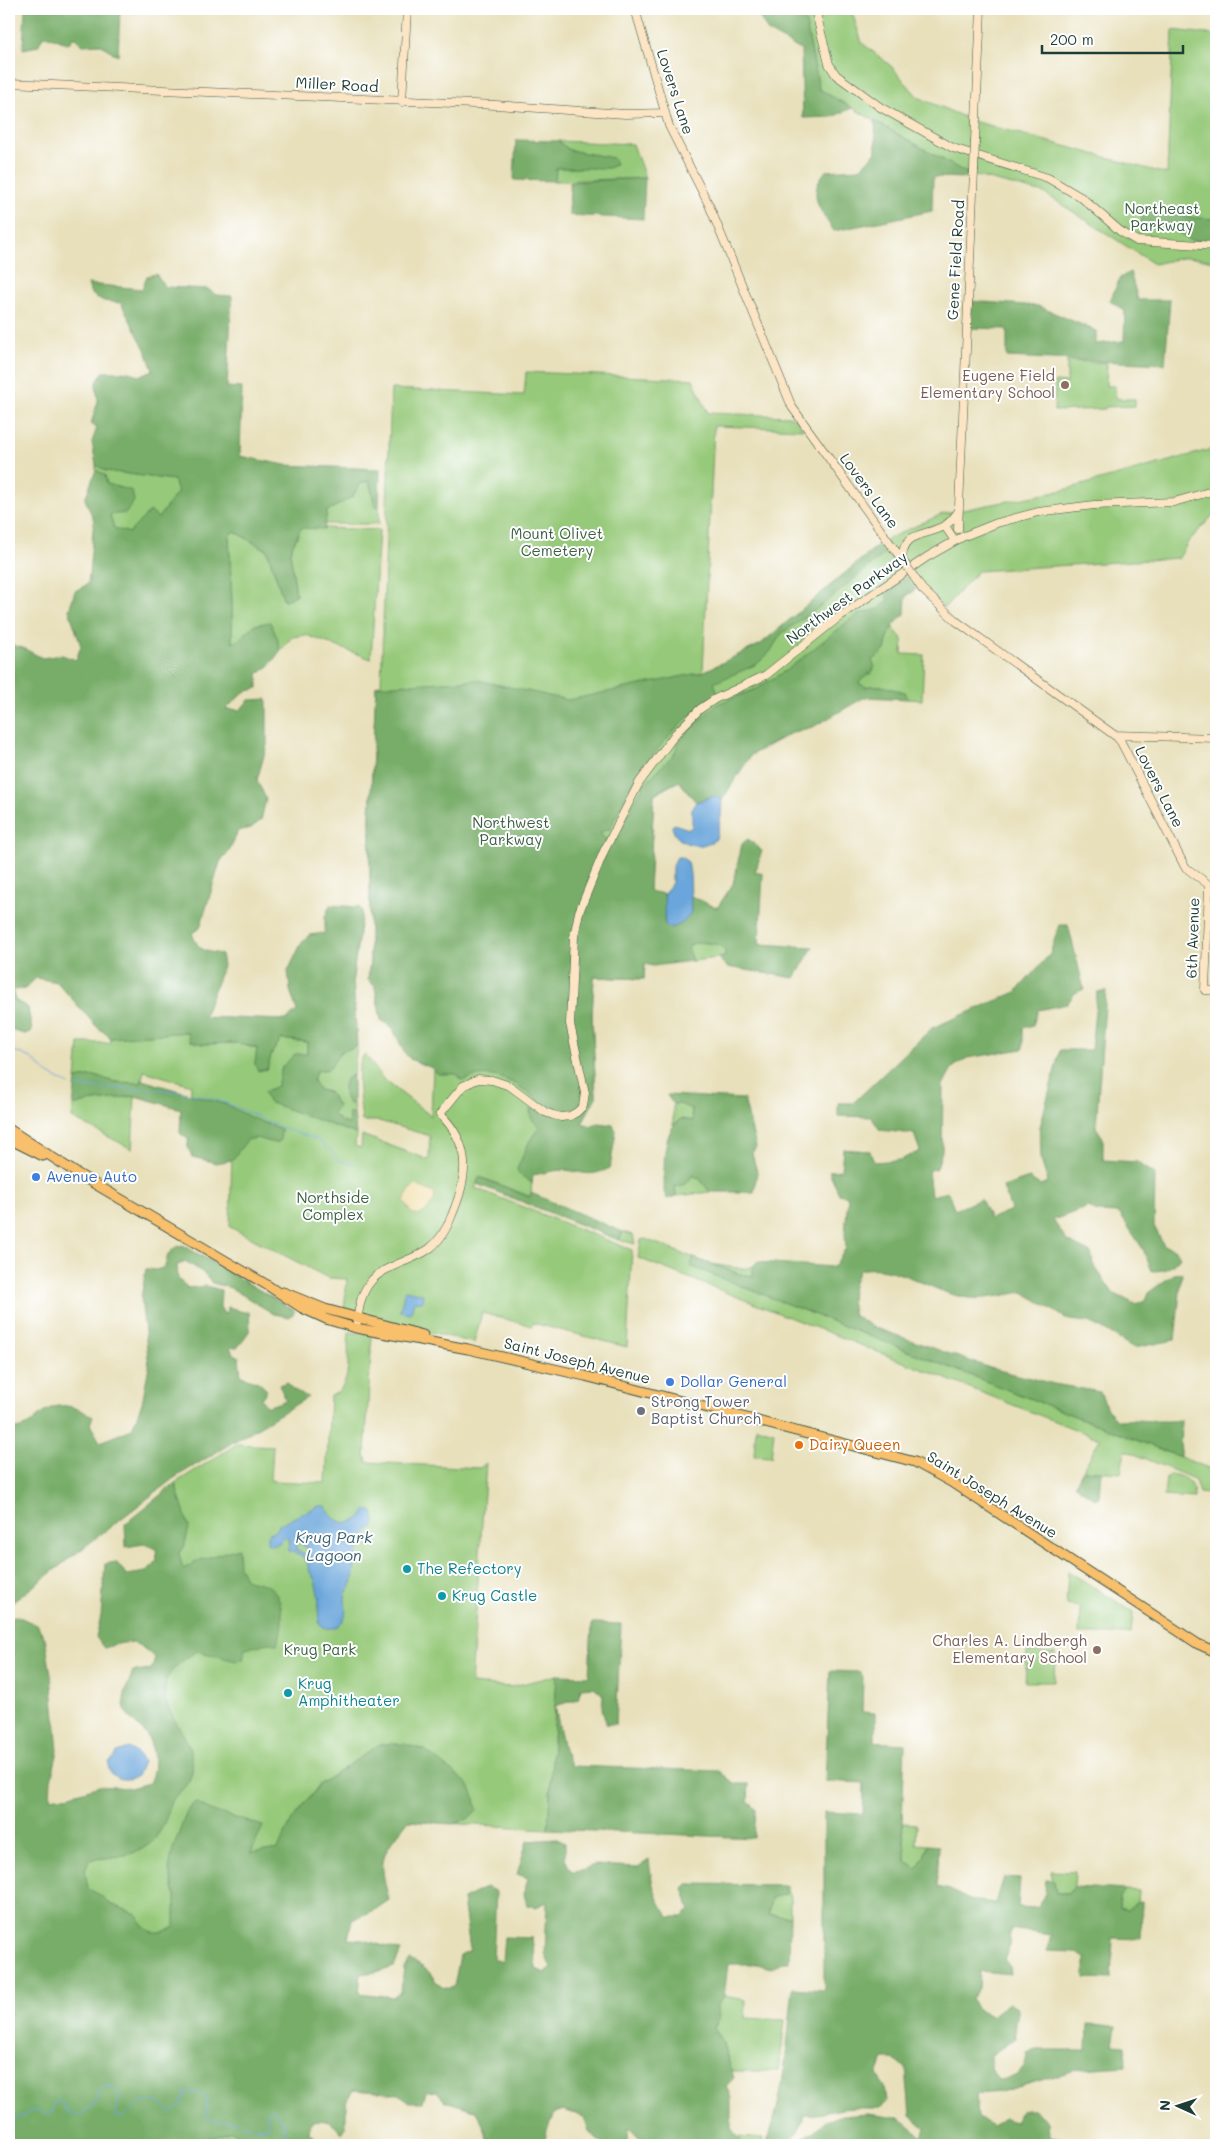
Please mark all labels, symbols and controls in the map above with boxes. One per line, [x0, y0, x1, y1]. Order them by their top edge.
scale bar [1042, 22, 1184, 54]
text: 200 m [1050, 29, 1094, 49]
street label: Lovers Lane [653, 47, 699, 137]
street label: Miller Road [295, 72, 379, 96]
park label: Northeast Parkway [1124, 198, 1200, 235]
street label: Gene Field Road [942, 199, 968, 321]
place label: Eugene Field Elementary School [920, 365, 1055, 402]
marker: Eugene Field Elementary School [1059, 379, 1071, 391]
street label: Lovers Lane [836, 449, 904, 532]
park label: Mount Olivet Cemetery [511, 523, 603, 560]
street label: Northwest Parkway [782, 546, 911, 648]
street label: Lovers Lane [1131, 743, 1189, 830]
park label: Northwest Parkway [472, 812, 550, 849]
street label: 6th Avenue [1181, 897, 1203, 979]
place label: Avenue Auto [46, 1166, 137, 1186]
marker: Avenue Auto [30, 1171, 42, 1183]
park label: Northside Complex [296, 1187, 370, 1224]
street label: Saint Joseph Avenue [502, 1332, 653, 1388]
place label: Dollar General [680, 1371, 787, 1391]
marker: Dollar General [664, 1376, 676, 1388]
place label: Strong Tower Baptist Church [651, 1391, 761, 1428]
marker: Strong Tower Baptist Church [635, 1405, 647, 1417]
place label: Dairy Queen [809, 1434, 900, 1454]
marker: Dairy Queen [793, 1439, 805, 1451]
street label: Saint Joseph Avenue [924, 1446, 1062, 1542]
water label: Krug Park Lagoon [295, 1526, 373, 1565]
place label: The Refectory [417, 1558, 522, 1578]
marker: The Refectory [401, 1563, 413, 1575]
place label: Krug Castle [452, 1585, 537, 1605]
marker: Krug Castle [436, 1590, 448, 1602]
place label: Charles A. Lindbergh Elementary School [932, 1630, 1087, 1667]
park label: Krug Park [284, 1639, 356, 1659]
marker: Charles A. Lindbergh Elementary School [1091, 1644, 1103, 1656]
place label: Krug Amphitheater [298, 1673, 400, 1710]
marker: Krug Amphitheater [282, 1687, 294, 1699]
north arrow [1152, 2082, 1202, 2132]
text: N [1155, 2099, 1174, 2111]

